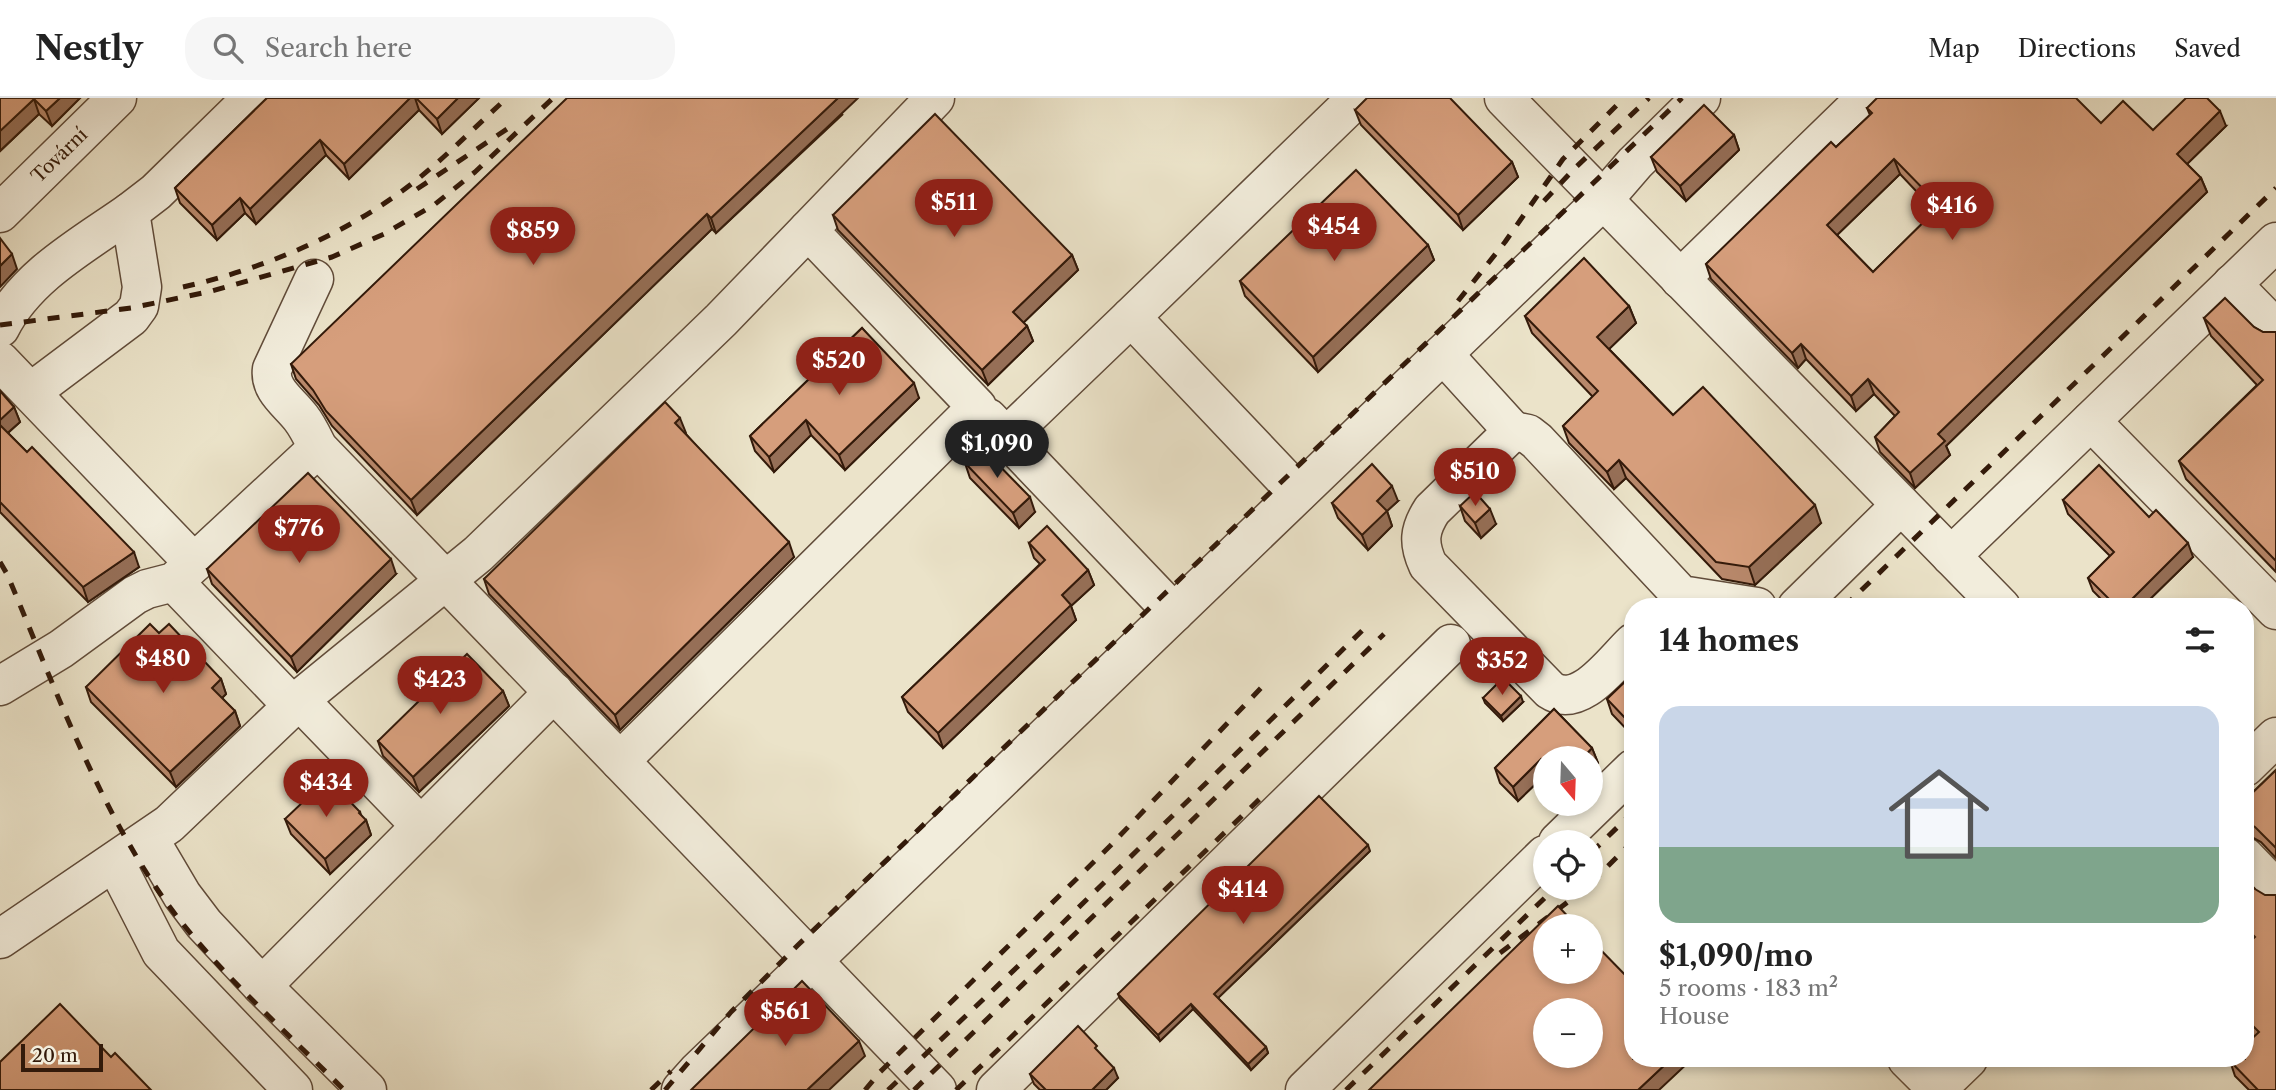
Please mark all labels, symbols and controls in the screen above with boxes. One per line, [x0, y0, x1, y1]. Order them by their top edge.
search box [185, 17, 675, 80]
text: Nestly [35, 28, 143, 69]
icon: search [209, 29, 247, 67]
text: Search here [265, 32, 412, 64]
text: Map [1928, 34, 1980, 63]
text: Directions [2018, 34, 2136, 63]
text: Saved [2174, 34, 2241, 63]
street label: Tovární [27, 123, 92, 188]
pin: $511 [913, 180, 995, 239]
pin: $416 [1911, 183, 1993, 242]
text: $511 [931, 188, 977, 216]
text: $416 [1927, 191, 1977, 219]
pin: $454 [1293, 204, 1375, 263]
pin: $859 [492, 208, 574, 267]
text: $454 [1308, 212, 1360, 240]
text: $859 [506, 216, 560, 244]
pin: $520 [798, 338, 880, 397]
text: $520 [812, 346, 866, 374]
pin: $1,090 [940, 420, 1054, 480]
text: $1,090 [961, 429, 1033, 457]
pin: $510 [1434, 448, 1516, 508]
text: $510 [1450, 457, 1500, 485]
pin: $776 [258, 505, 340, 565]
text: $776 [274, 514, 324, 542]
icon: filters [2181, 621, 2219, 659]
text: 14 homes [1659, 622, 1799, 659]
pin: $480 [122, 636, 204, 695]
pin: $352 [1461, 638, 1543, 697]
text: $480 [135, 644, 191, 672]
text: $352 [1476, 646, 1528, 674]
pin: $423 [399, 656, 481, 716]
text: $423 [413, 665, 467, 693]
north arrow [1533, 746, 1603, 816]
map controls [1533, 746, 1603, 1068]
icon: home [1876, 751, 2002, 877]
pin: $434 [285, 760, 367, 819]
text: $434 [299, 768, 353, 796]
button: locate [1533, 830, 1603, 900]
pin: $414 [1202, 866, 1284, 926]
text: $414 [1218, 875, 1268, 903]
button: + [1533, 914, 1603, 984]
text: $1,090/mo [1659, 937, 1813, 974]
text: 5 rooms · 183 m² [1659, 974, 1838, 1002]
pin: $561 [744, 988, 826, 1048]
text: $561 [760, 997, 810, 1025]
button: − [1533, 998, 1603, 1068]
text: House [1659, 1002, 1729, 1030]
scale bar [21, 1041, 103, 1073]
text: 20 m [32, 1044, 78, 1067]

